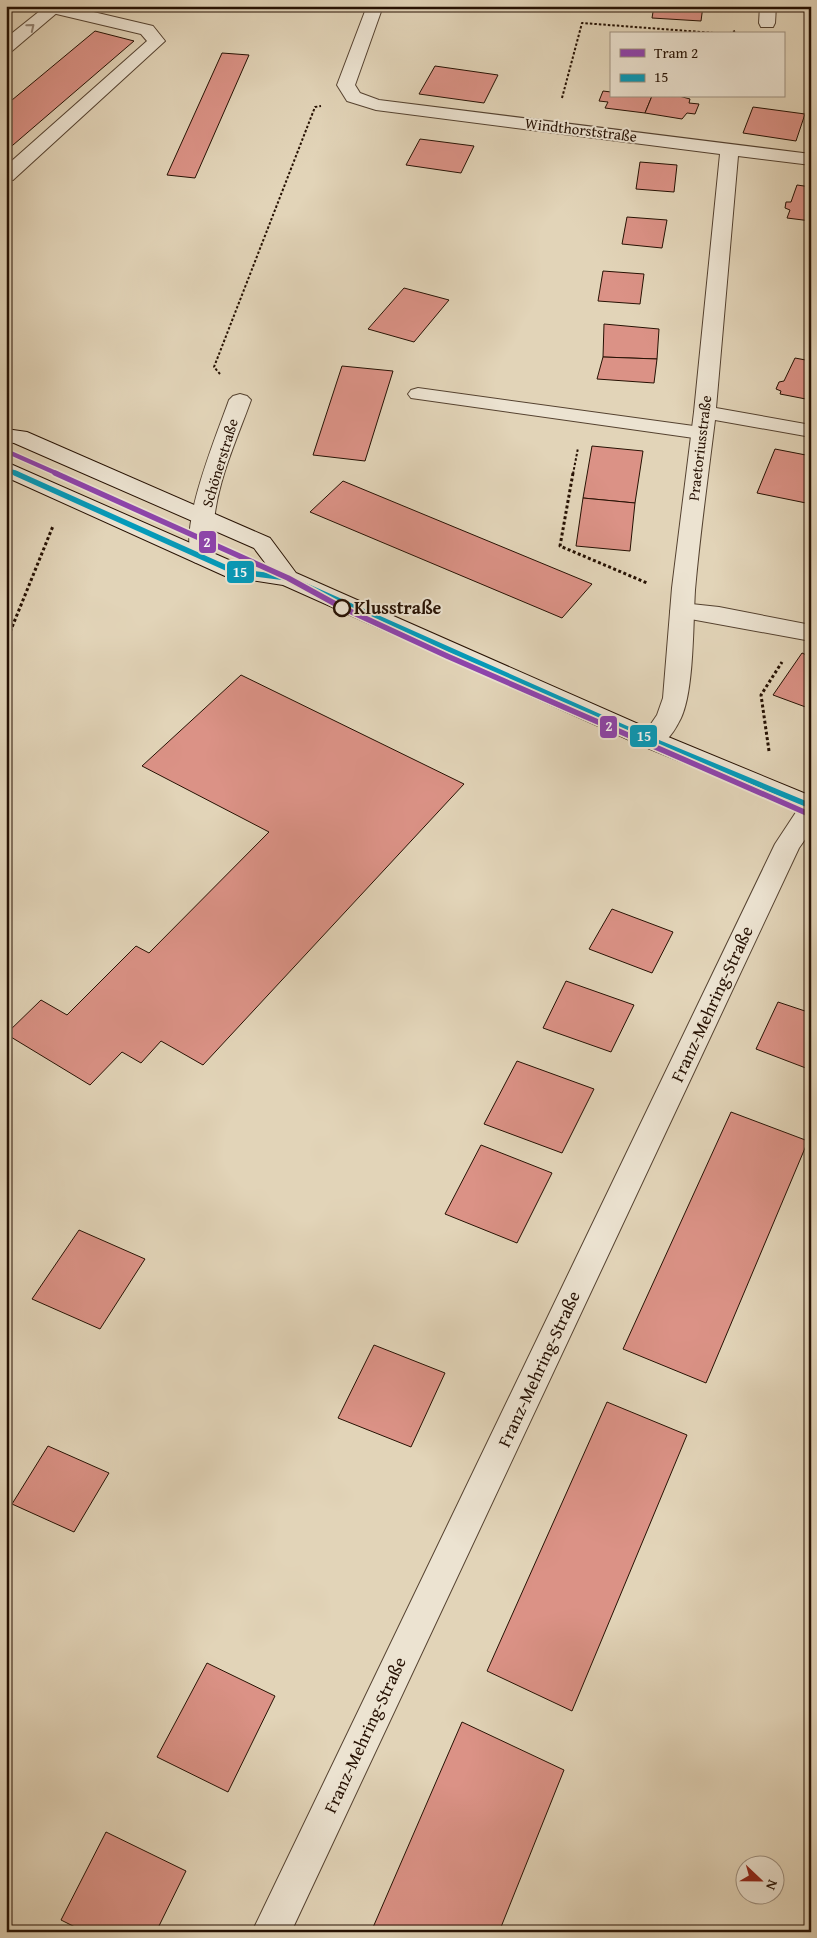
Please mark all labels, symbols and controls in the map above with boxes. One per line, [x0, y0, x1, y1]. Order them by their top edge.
one-way arrow [26, 23, 35, 32]
legend [610, 32, 784, 98]
text: Tram 2 [654, 42, 698, 63]
text: 15 [654, 66, 668, 87]
street label: Windthorststraße [524, 112, 638, 147]
street label: Praetoriusstraße [683, 394, 716, 502]
street label: Schönerstraße [196, 416, 243, 510]
line badge: 2 [198, 530, 217, 554]
text: 2 [203, 532, 211, 552]
line badge: 15 [226, 560, 255, 584]
text: 15 [233, 562, 247, 582]
place label: Klusstraße [354, 594, 442, 621]
marker: Klusstraße [333, 599, 351, 617]
line badge: 2 [599, 715, 618, 739]
text: 2 [605, 716, 613, 736]
line badge: 15 [629, 724, 658, 748]
text: 15 [637, 726, 651, 746]
street label: Franz-Mehring-Straße [663, 921, 760, 1086]
street label: Franz-Mehring-Straße [490, 1286, 587, 1451]
street label: Franz-Mehring-Straße [316, 1652, 413, 1817]
north arrow [734, 1856, 784, 1906]
text: N [761, 1877, 783, 1894]

